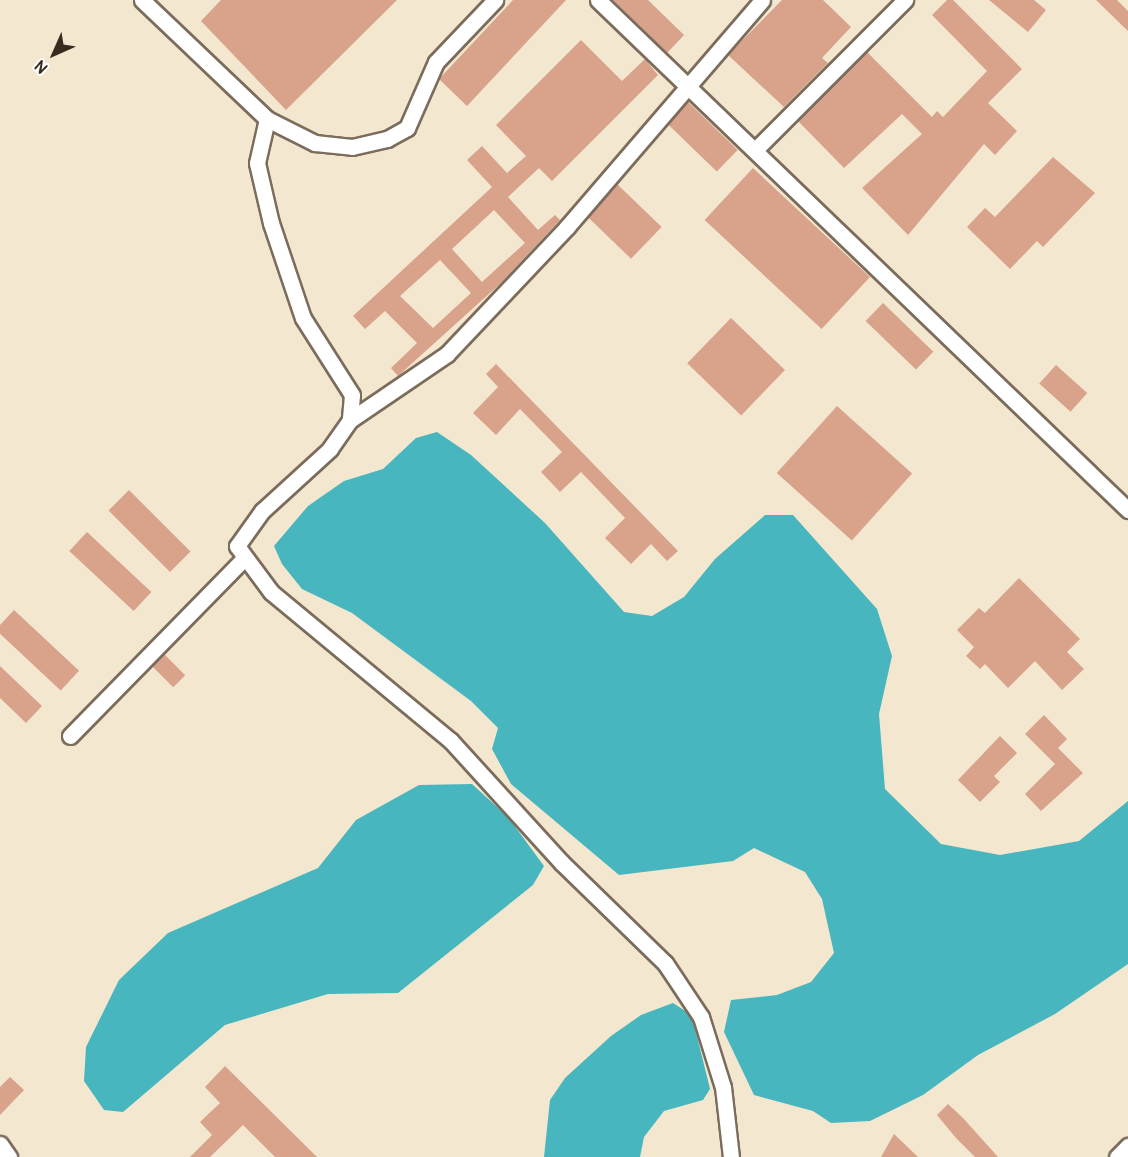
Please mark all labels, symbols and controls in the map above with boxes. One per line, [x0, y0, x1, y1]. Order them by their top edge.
north arrow [24, 24, 84, 84]
text: N [30, 56, 52, 78]

